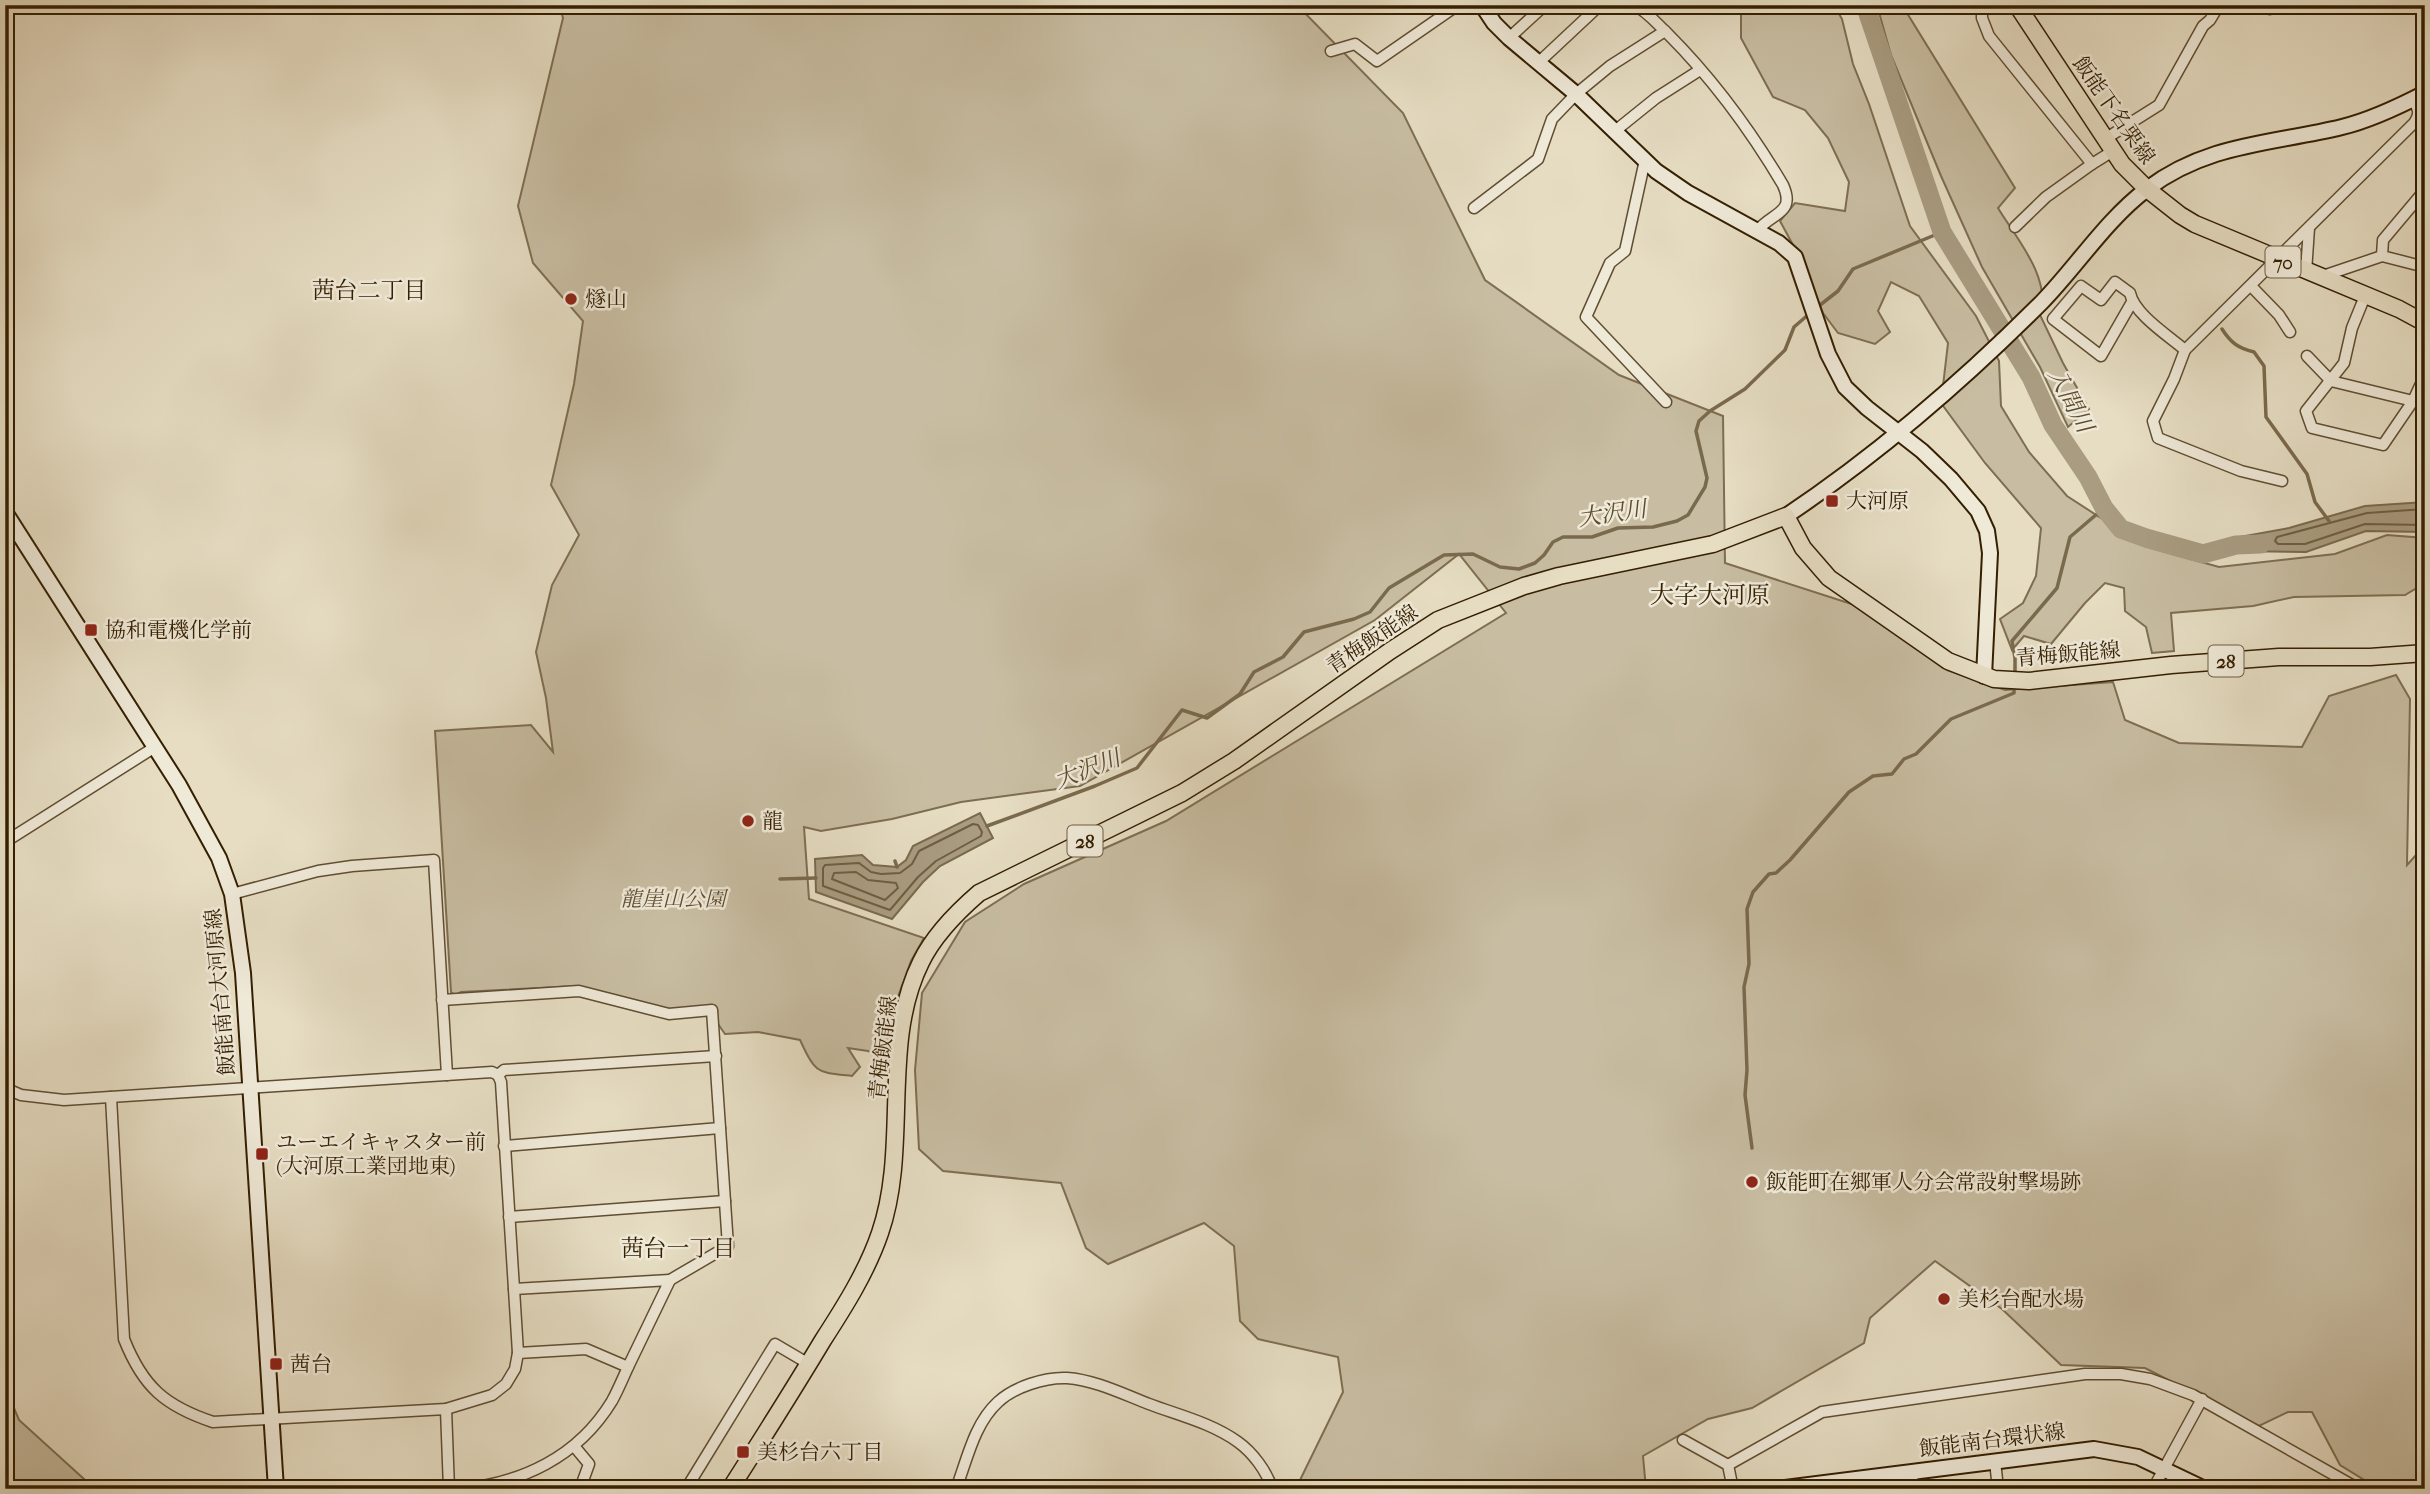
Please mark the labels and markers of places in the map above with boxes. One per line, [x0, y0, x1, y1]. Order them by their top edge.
place label: 燧山 [585, 287, 627, 311]
marker: 燧山 [563, 291, 579, 307]
place label: 大河原 [1846, 489, 1909, 513]
marker: 大河原 [1824, 493, 1840, 509]
place label: 協和電機化学前 [105, 618, 252, 642]
marker: 協和電機化学前 [83, 622, 99, 638]
place label: 龍 [762, 809, 783, 833]
marker: 龍 [740, 813, 756, 829]
place label: ユーエイキャスター前 (大河原工業団地東) [276, 1130, 486, 1178]
marker: ユーエイキャスター前 (大河原工業団地東) [254, 1146, 270, 1162]
place label: 飯能町在郷軍人分会常設射撃場跡 [1766, 1170, 2081, 1194]
marker: 飯能町在郷軍人分会常設射撃場跡 [1744, 1174, 1760, 1190]
place label: 美杉台配水場 [1958, 1287, 2084, 1311]
marker: 美杉台配水場 [1936, 1291, 1952, 1307]
place label: 茜台 [290, 1352, 332, 1376]
marker: 茜台 [268, 1356, 284, 1372]
place label: 美杉台六丁目 [757, 1440, 883, 1464]
marker: 美杉台六丁目 [735, 1444, 751, 1460]

